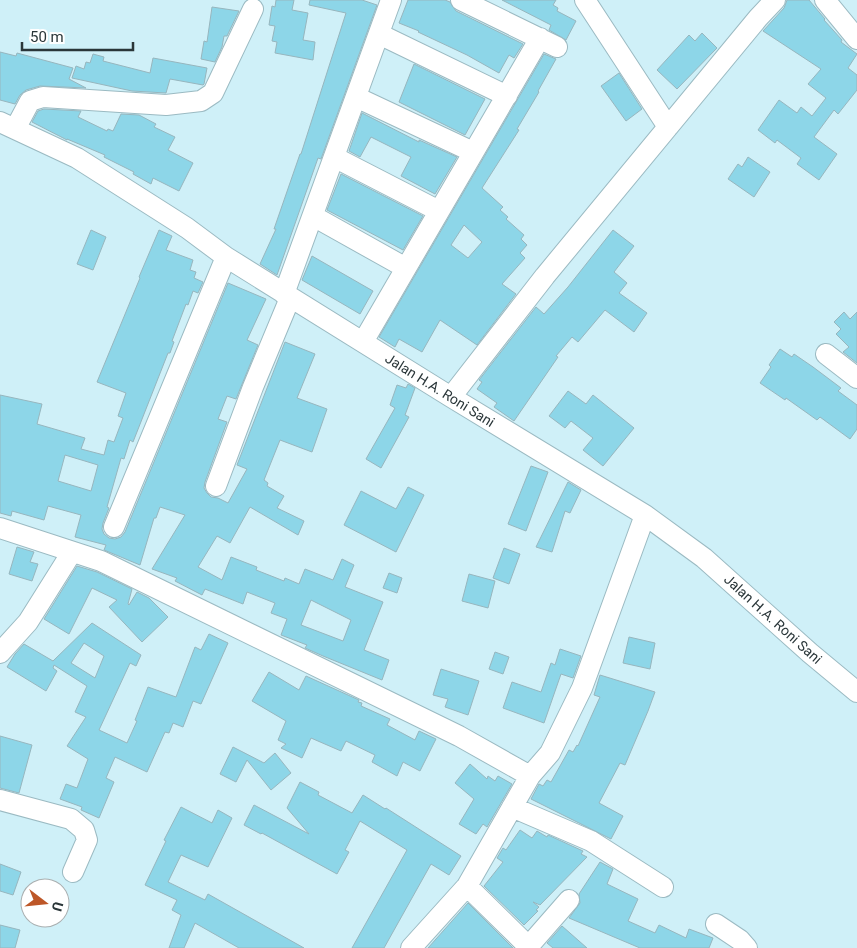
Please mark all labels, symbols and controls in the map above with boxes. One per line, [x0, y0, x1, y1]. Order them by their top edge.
scale bar [22, 20, 134, 52]
text: 50 m [30, 28, 64, 46]
street label: Jalan H.A. Roni Sani [382, 350, 498, 430]
street label: Jalan H.A. Roni Sani [721, 571, 825, 667]
north arrow [20, 878, 70, 928]
text: U [49, 900, 66, 913]

